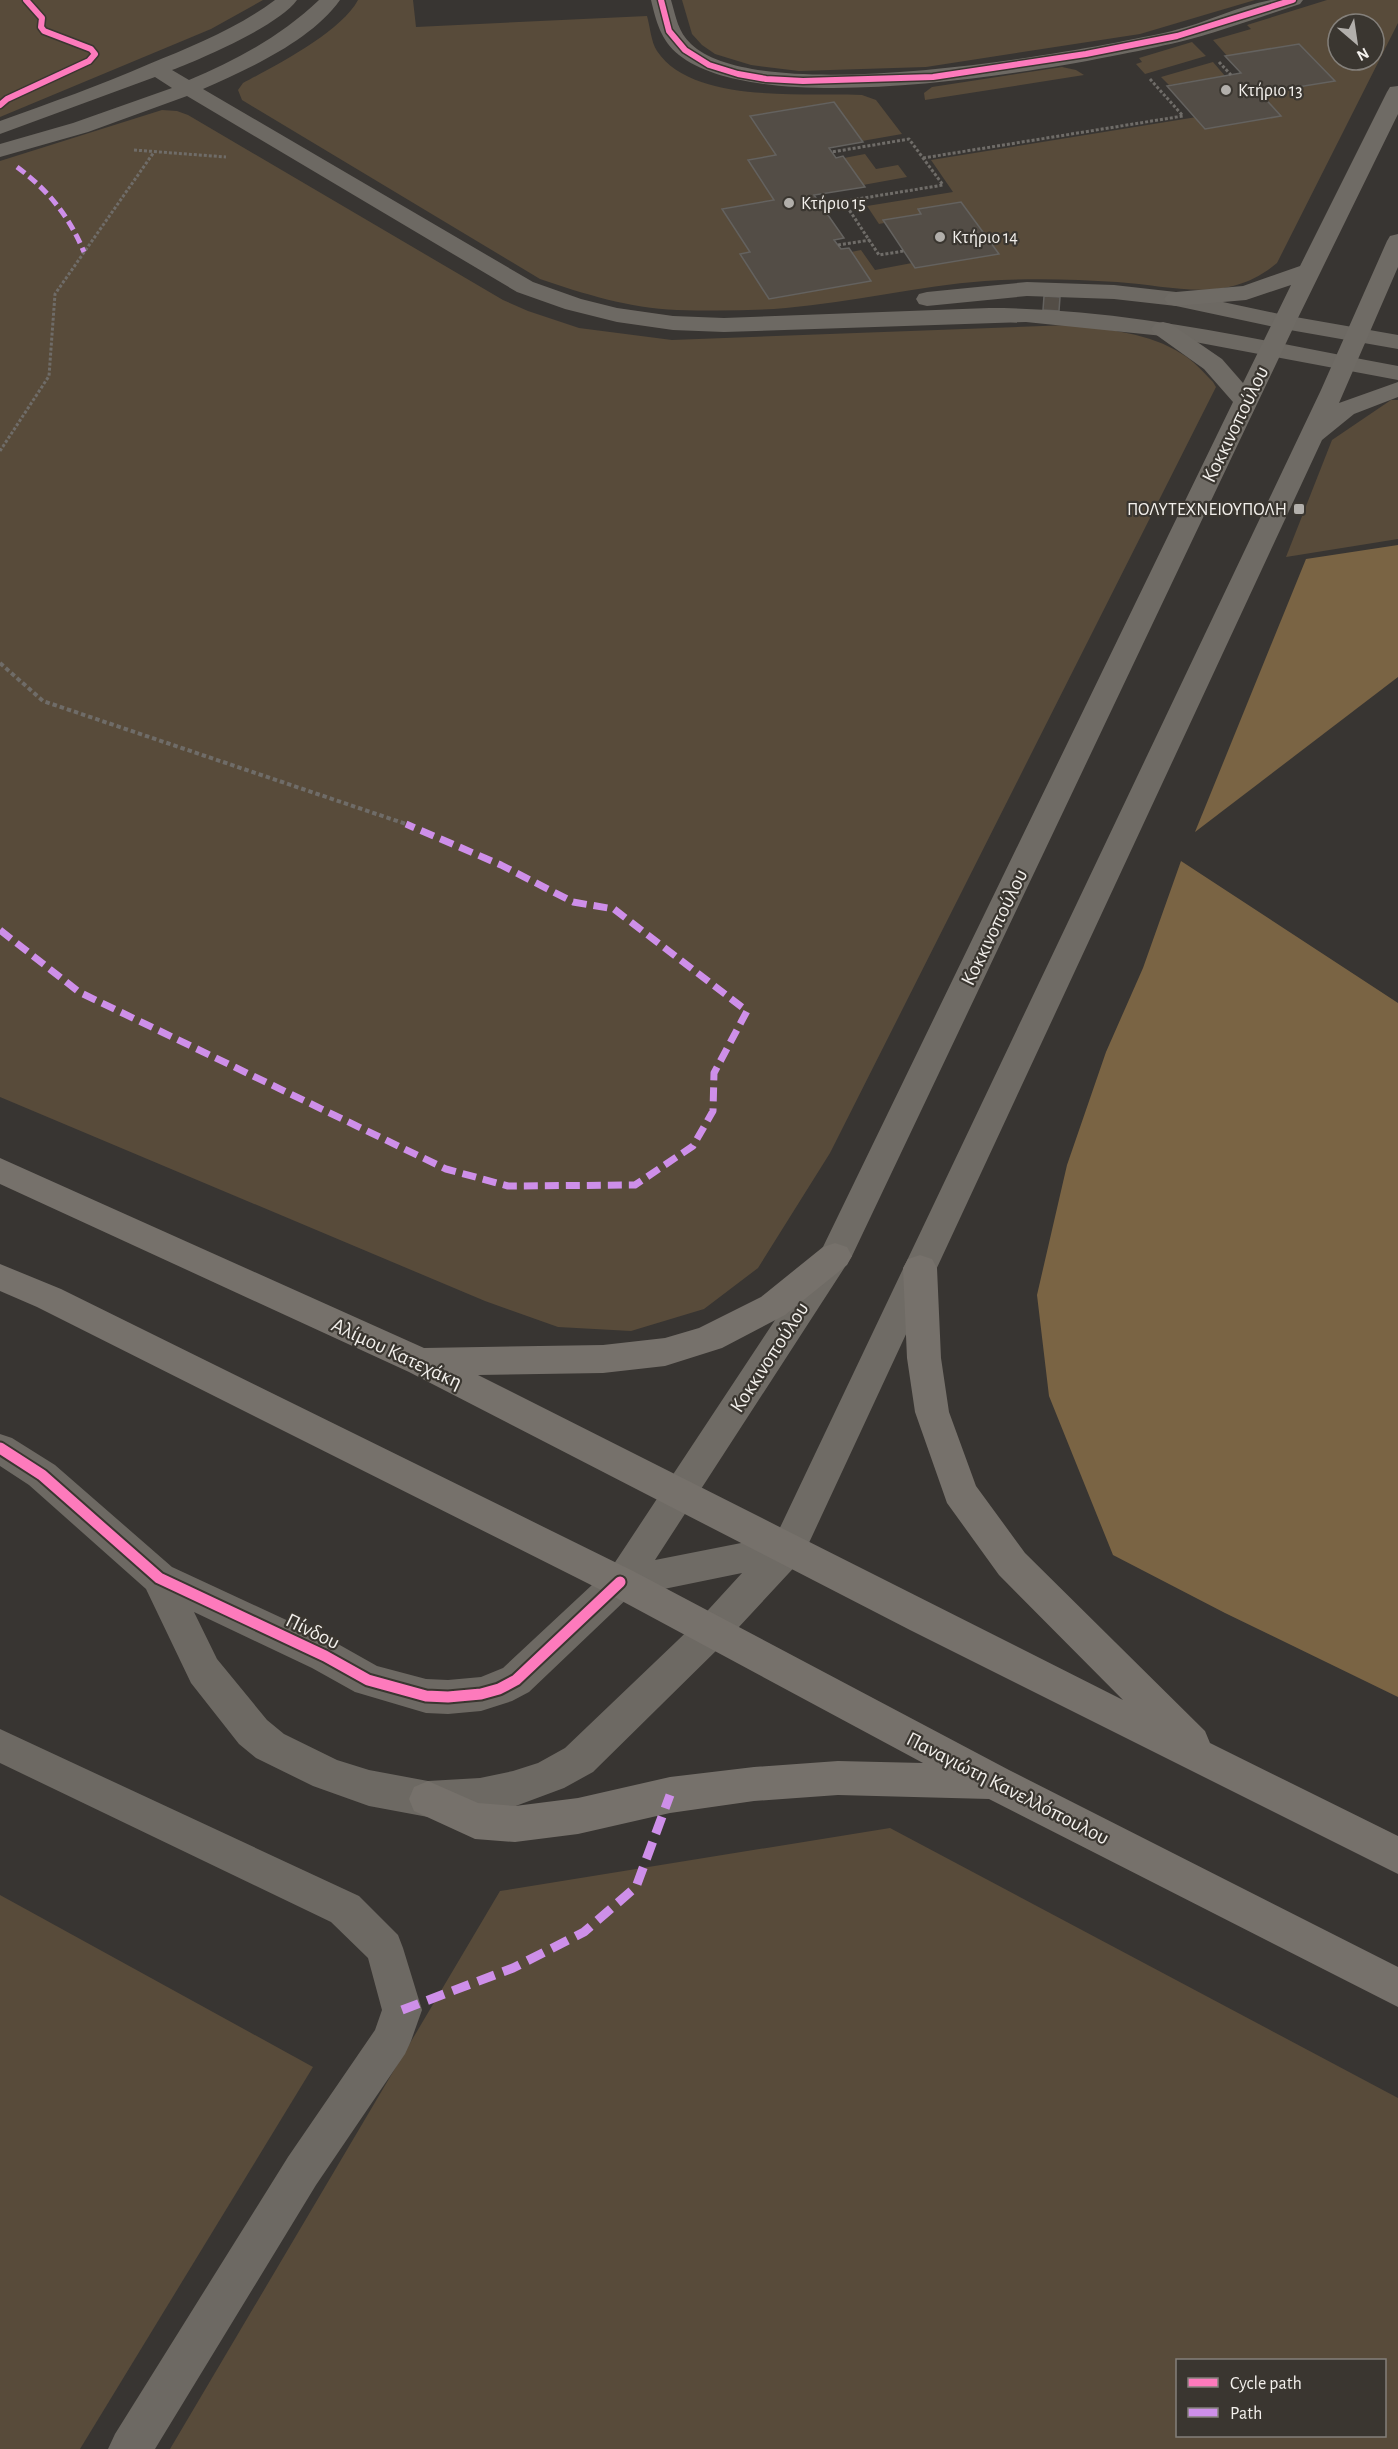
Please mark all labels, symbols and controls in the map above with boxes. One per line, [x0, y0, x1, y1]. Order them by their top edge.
north arrow [1326, 12, 1386, 72]
text: N [1354, 45, 1372, 64]
place label: Κτήριο 13 [1238, 82, 1303, 100]
marker: Κτήριο 13 [1219, 83, 1233, 97]
place label: Κτήριο 15 [801, 195, 866, 213]
marker: Κτήριο 15 [782, 196, 796, 210]
place label: Κτήριο 14 [952, 229, 1018, 247]
marker: Κτήριο 14 [933, 230, 947, 244]
street label: Κοκκινοπούλου [1198, 363, 1273, 486]
place label: ΠΟΛΥΤΕΧΝΕΙΟΥΠΟΛΗ [1127, 501, 1287, 519]
marker: ΠΟΛΥΤΕΧΝΕΙΟΥΠΟΛΗ [1292, 502, 1306, 516]
street label: Κοκκινοπούλου [957, 866, 1032, 989]
street label: Κοκκινοπούλου [726, 1298, 813, 1416]
street label: Αλίμου Κατεχάκη [328, 1314, 465, 1393]
street label: Πίνδου [283, 1609, 343, 1653]
street label: Παναγιώτη Κανελλόπουλου [903, 1728, 1112, 1849]
legend [1176, 2359, 1386, 2437]
text: Cycle path [1230, 2375, 1302, 2393]
text: Path [1230, 2405, 1262, 2423]

